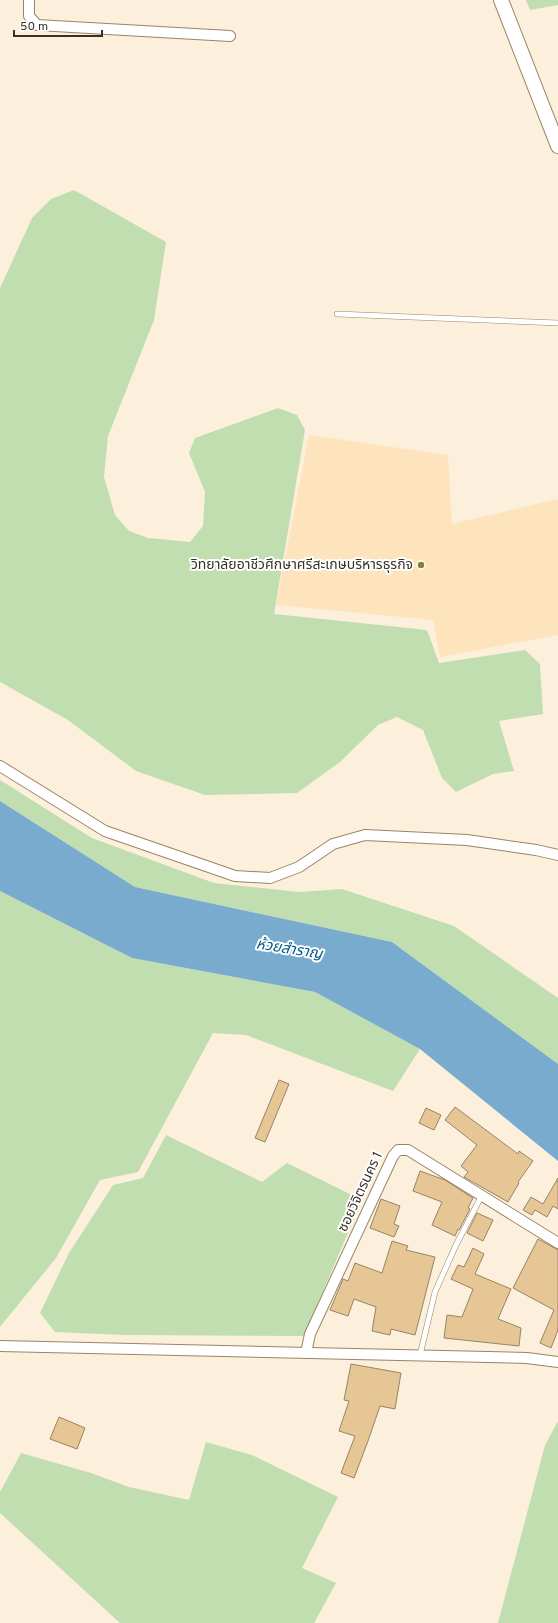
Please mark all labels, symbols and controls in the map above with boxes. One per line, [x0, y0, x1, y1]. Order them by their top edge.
scale bar [14, 12, 102, 38]
text: 50 m [20, 19, 48, 35]
place label: วิทยาลัยอาชีวศึกษาศรีสะเกษบริหารธุรกิจ [190, 557, 413, 574]
marker: วิทยาลัยอาชีวศึกษาศรีสะเกษบริหารธุรกิจ [416, 560, 426, 570]
water label: ห้วยสำราญ [255, 935, 325, 965]
street label: ซอยวิจิตรนคร 1 [335, 1149, 387, 1235]

